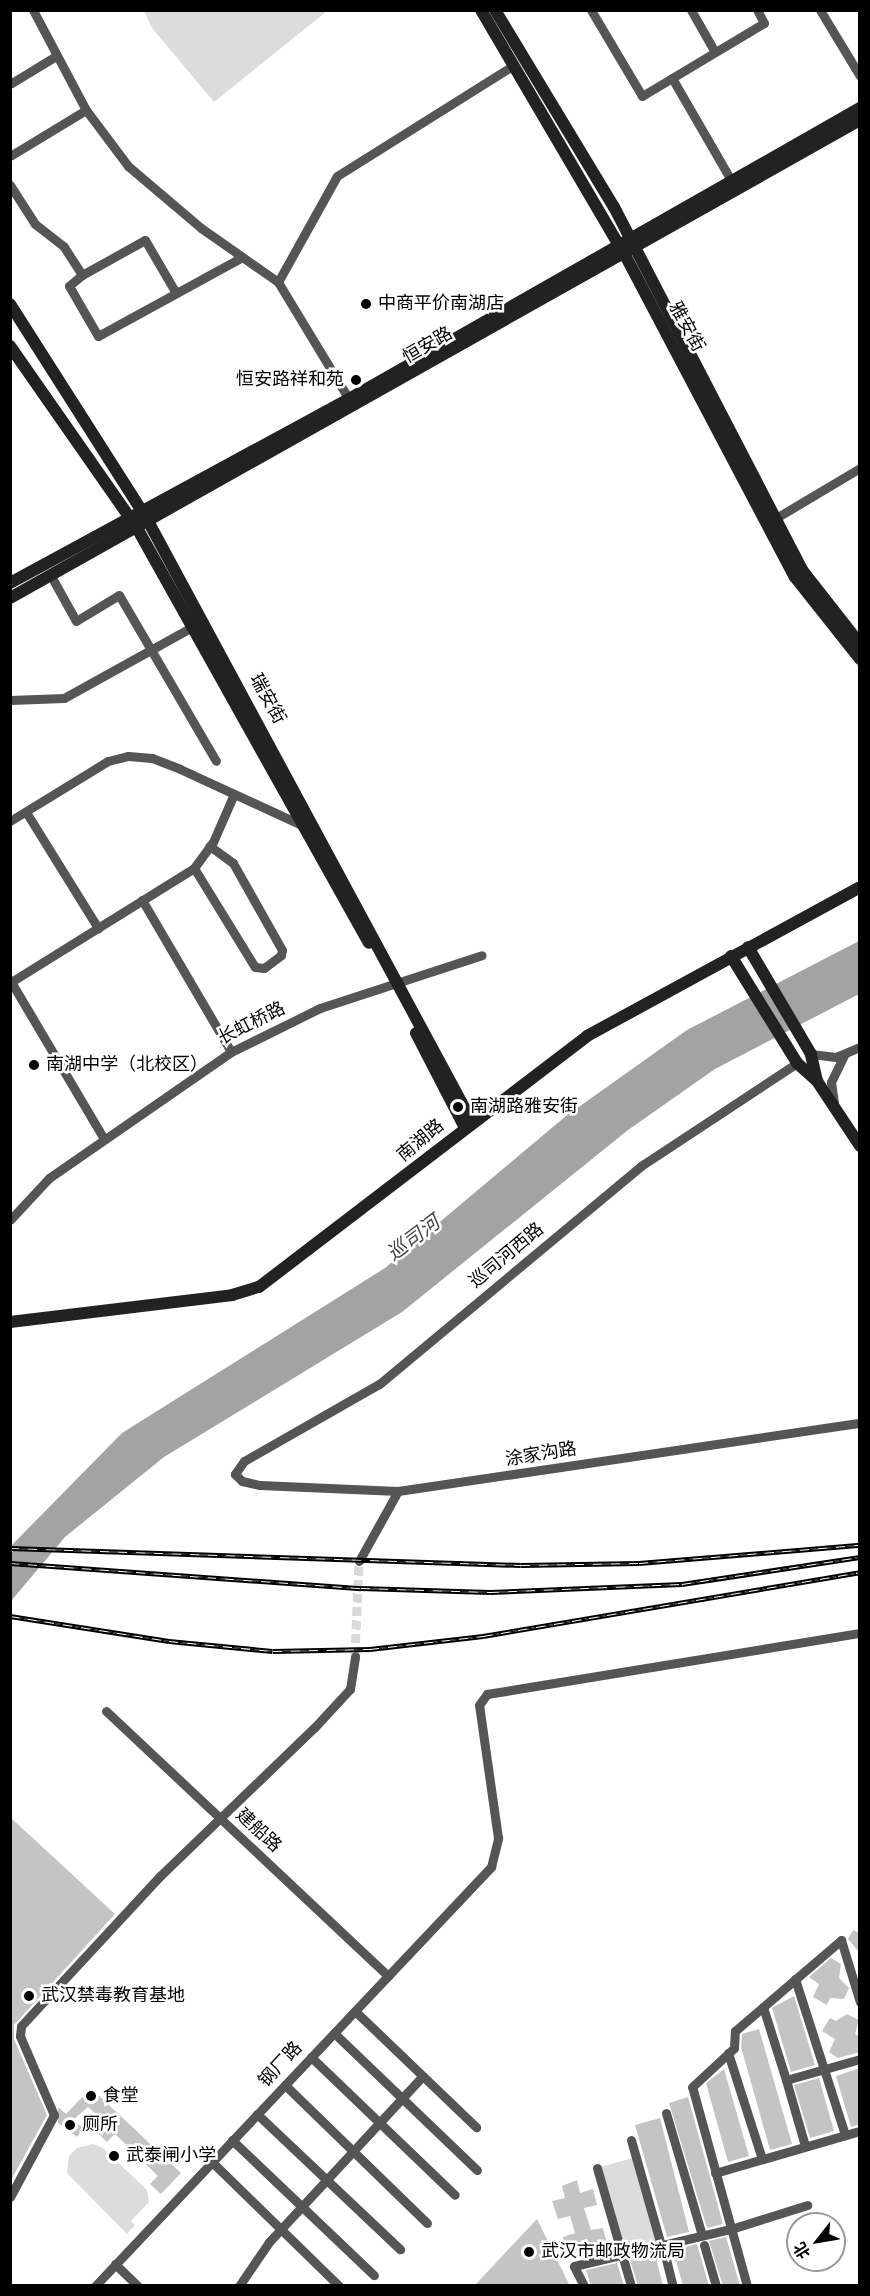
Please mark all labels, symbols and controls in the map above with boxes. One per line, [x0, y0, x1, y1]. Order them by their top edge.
place label: 中商平价南湖店 [378, 293, 504, 315]
marker: 中商平价南湖店 [359, 297, 373, 311]
street label: 雅安街 [663, 298, 709, 356]
street label: 恒安路 [399, 323, 457, 369]
place label: 恒安路祥和苑 [236, 369, 344, 391]
marker: 恒安路祥和苑 [349, 373, 363, 387]
street label: 瑞安街 [244, 670, 290, 728]
street label: 长虹桥路 [215, 998, 289, 1050]
place label: 南湖中学（北校区） [46, 1054, 208, 1076]
marker: 南湖中学（北校区） [27, 1058, 41, 1072]
place label: 南湖路雅安街 [470, 1096, 578, 1118]
marker: 南湖路雅安街 [451, 1100, 465, 1114]
street label: 南湖路 [393, 1115, 449, 1167]
water label: 巡司河 [383, 1211, 445, 1267]
street label: 巡司河西路 [466, 1219, 548, 1293]
street label: 涂家沟路 [504, 1439, 578, 1471]
street label: 建船路 [231, 1805, 285, 1857]
place label: 武汉禁毒教育基地 [41, 1985, 185, 2007]
marker: 武汉禁毒教育基地 [22, 1989, 36, 2003]
street label: 钢厂路 [255, 2038, 307, 2092]
place label: 食堂 [103, 2085, 139, 2107]
marker: 食堂 [84, 2089, 98, 2103]
place label: 厕所 [82, 2114, 118, 2136]
marker: 厕所 [63, 2118, 77, 2132]
place label: 武泰闸小学 [126, 2145, 216, 2167]
marker: 武泰闸小学 [107, 2149, 121, 2163]
north arrow [786, 2212, 846, 2272]
text: 北 [791, 2239, 813, 2261]
place label: 武汉市邮政物流局 [541, 2241, 685, 2263]
marker: 武汉市邮政物流局 [522, 2245, 536, 2259]

